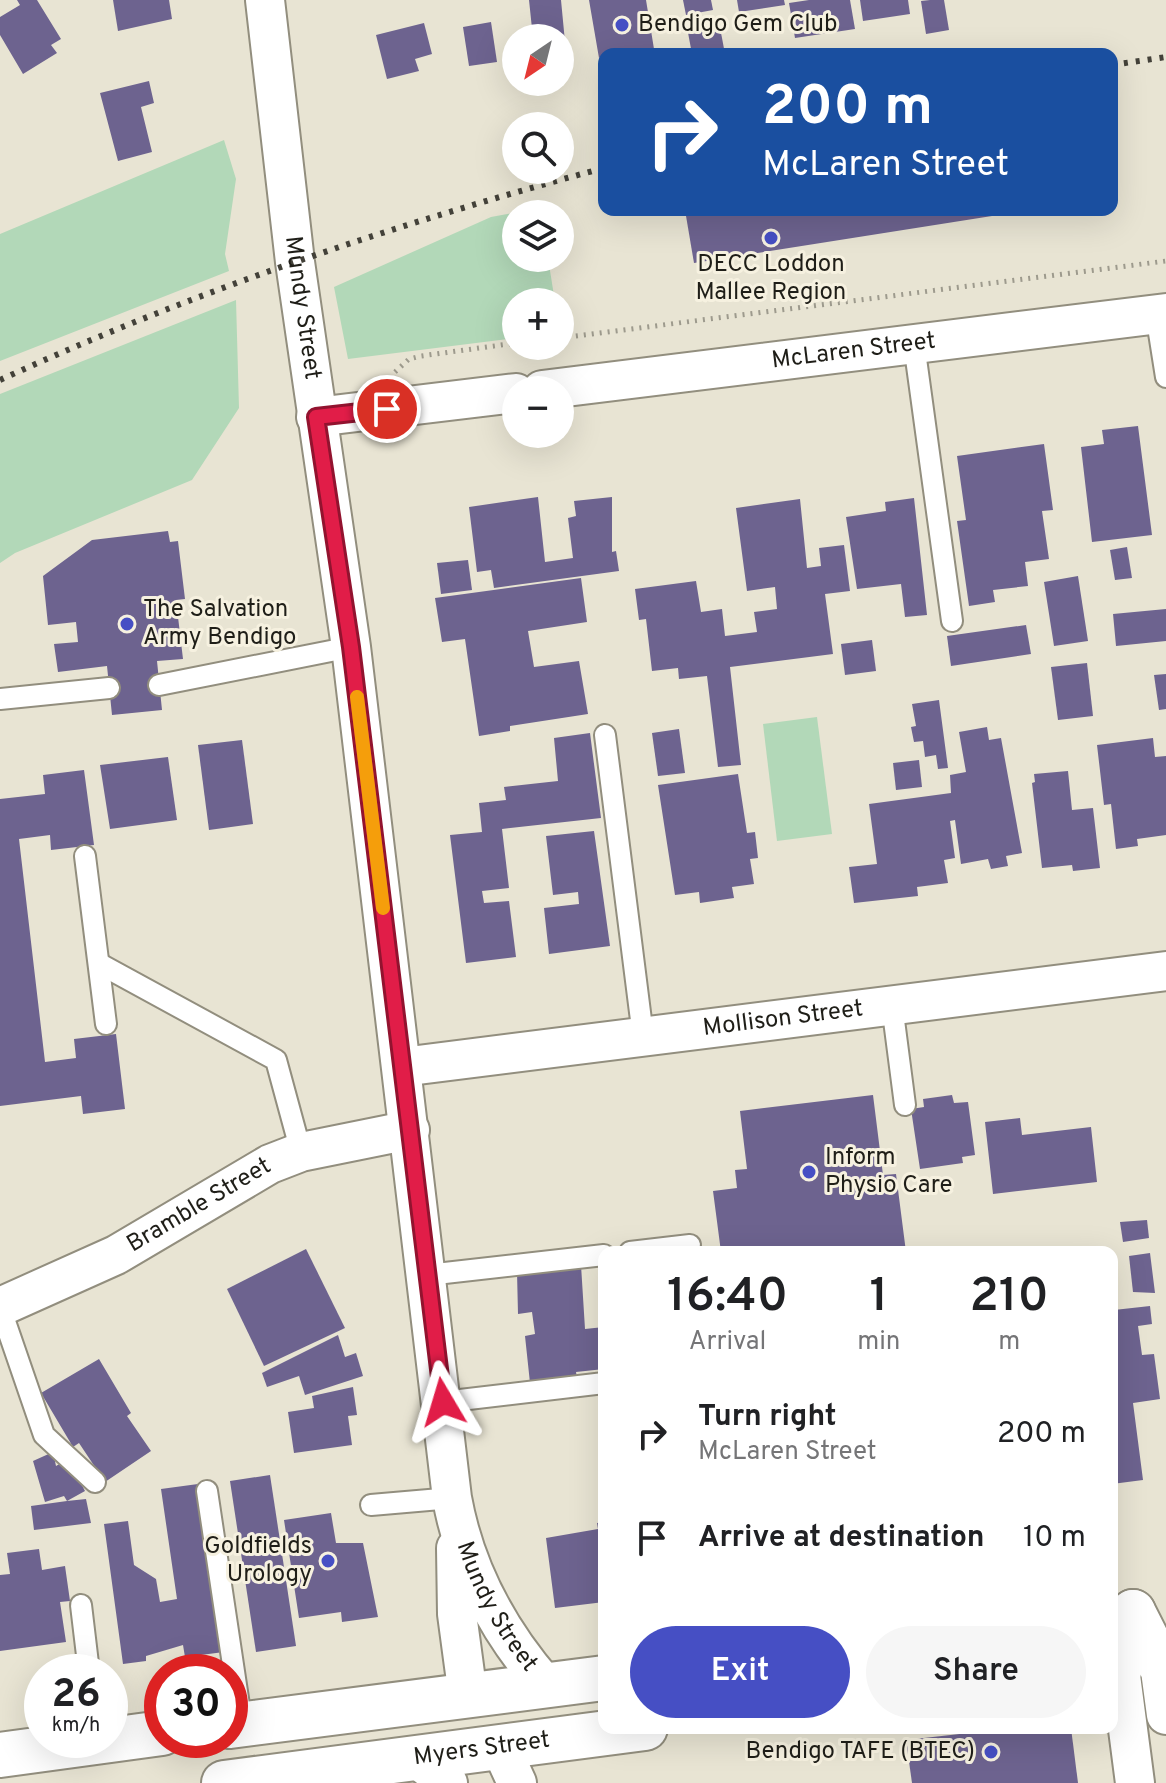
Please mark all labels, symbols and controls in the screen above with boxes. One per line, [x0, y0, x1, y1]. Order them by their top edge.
place label: Bendigo Gem Club [638, 10, 837, 40]
marker: Bendigo Gem Club [613, 16, 631, 34]
north arrow [502, 24, 574, 96]
map controls [502, 24, 574, 448]
text: 200 m [762, 74, 933, 144]
icon: right [630, 80, 734, 184]
button: search [502, 112, 574, 184]
text: McLaren Street [762, 143, 1009, 189]
button: layers [502, 200, 574, 272]
marker: DECC Loddon Mallee Region [762, 229, 780, 247]
street label: Mundy Street [277, 234, 327, 382]
place label: DECC Loddon Mallee Region [696, 250, 846, 308]
button: + [502, 288, 574, 360]
street label: McLaren Street [770, 327, 937, 377]
pin [353, 375, 421, 443]
button: − [502, 376, 574, 448]
icon: arrive [365, 387, 409, 431]
place label: The Salvation Army Bendigo [143, 595, 296, 653]
marker: The Salvation Army Bendigo [118, 615, 136, 633]
street label: Mollison Street [701, 994, 865, 1044]
place label: Inform Physio Care [825, 1143, 952, 1201]
street label: Bramble Street [122, 1151, 277, 1260]
marker: Inform Physio Care [800, 1163, 818, 1181]
text: 16:40 [667, 1268, 788, 1328]
text: 1 [869, 1268, 888, 1328]
text: 210 [970, 1268, 1049, 1328]
text: Arrival [689, 1326, 766, 1359]
text: min [857, 1326, 900, 1359]
text: m [998, 1326, 1020, 1359]
position arrow [401, 1360, 485, 1444]
text: Turn right [698, 1399, 836, 1436]
icon: right [630, 1412, 674, 1456]
text: 200 m [997, 1416, 1086, 1453]
text: McLaren Street [698, 1436, 877, 1469]
icon: arrive [630, 1516, 674, 1560]
text: Arrive at destination [698, 1520, 984, 1557]
text: 10 m [1023, 1520, 1086, 1557]
place label: Goldfields Urology [204, 1532, 312, 1590]
street label: Mundy Street [449, 1538, 544, 1678]
marker: Goldfields Urology [319, 1552, 337, 1570]
button: Exit [630, 1626, 850, 1718]
button: Share [866, 1626, 1086, 1718]
speed limit sign: 30 [144, 1654, 248, 1758]
text: 26 [51, 1671, 101, 1721]
text: km/h [52, 1713, 100, 1739]
street label: Myers Street [412, 1726, 552, 1773]
place label: Bendigo TAFE (BTEC) [746, 1737, 975, 1767]
marker: Bendigo TAFE (BTEC) [982, 1743, 1000, 1761]

